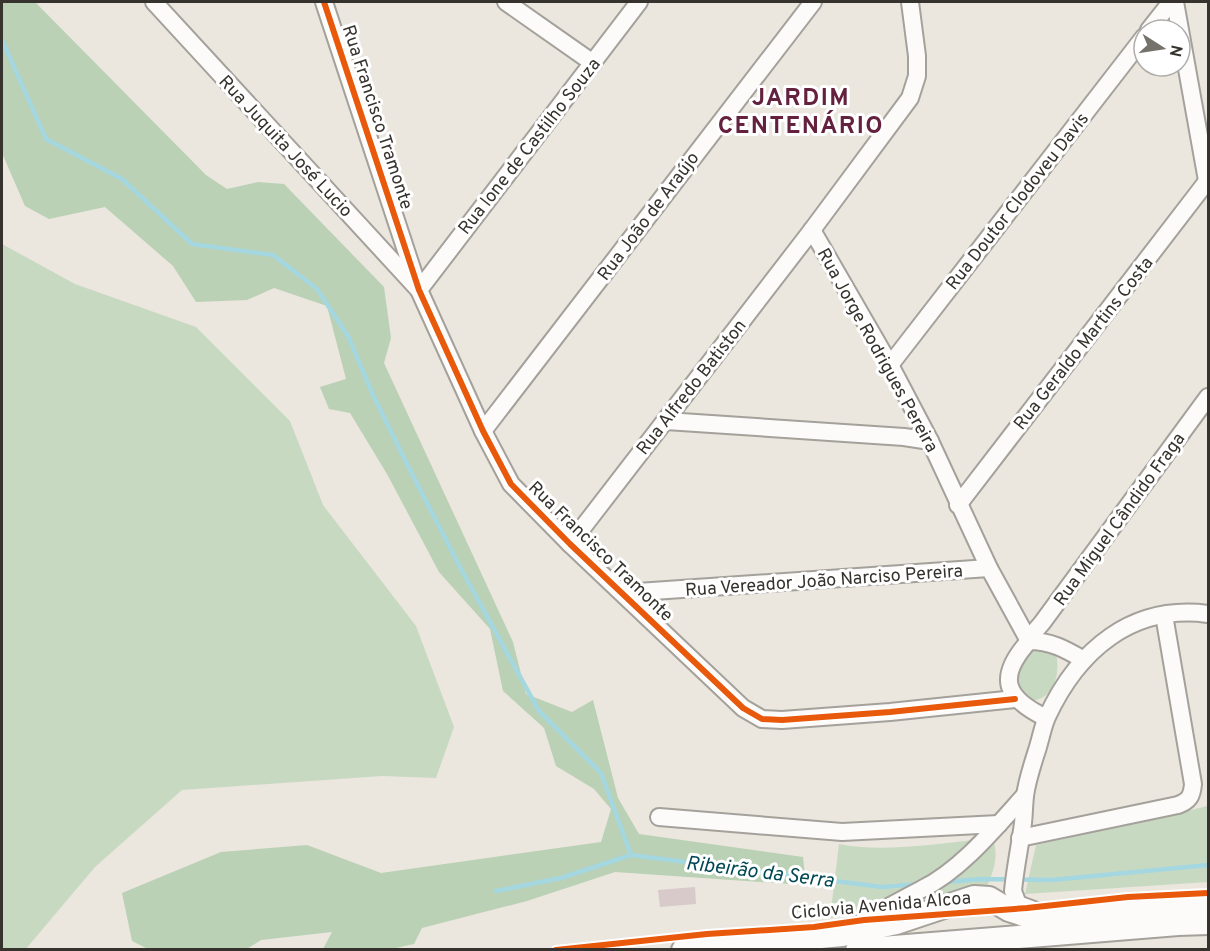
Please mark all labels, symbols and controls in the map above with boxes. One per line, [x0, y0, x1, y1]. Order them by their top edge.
north arrow [1132, 18, 1192, 78]
street label: Rua Francisco Tramonte [336, 22, 417, 213]
text: N [1164, 43, 1186, 58]
street label: Rua Ione de Castilho Souza [454, 54, 606, 240]
street label: Rua Juquita José Lucio [213, 71, 357, 223]
district label: JARDIM CENTENÁRIO [718, 84, 884, 142]
street label: Rua Doutor Clodoveu Davis [942, 108, 1095, 295]
street label: Rua João de Araújo [593, 148, 705, 286]
street label: Rua Jorge Rodrigues Pereira [811, 245, 942, 457]
street label: Rua Geraldo Martins Costa [1009, 253, 1159, 435]
street label: Rua Alfredo Batiston [632, 315, 752, 460]
street label: Rua Miguel Cândido Fraga [1049, 429, 1191, 611]
street label: Rua Francisco Tramonte [523, 477, 677, 627]
street label: Rua Vereador João Narciso Pereira [684, 560, 964, 603]
water label: Ribeirão da Serra [684, 851, 836, 895]
street label: Ciclovia Avenida Alcoa [790, 887, 972, 926]

